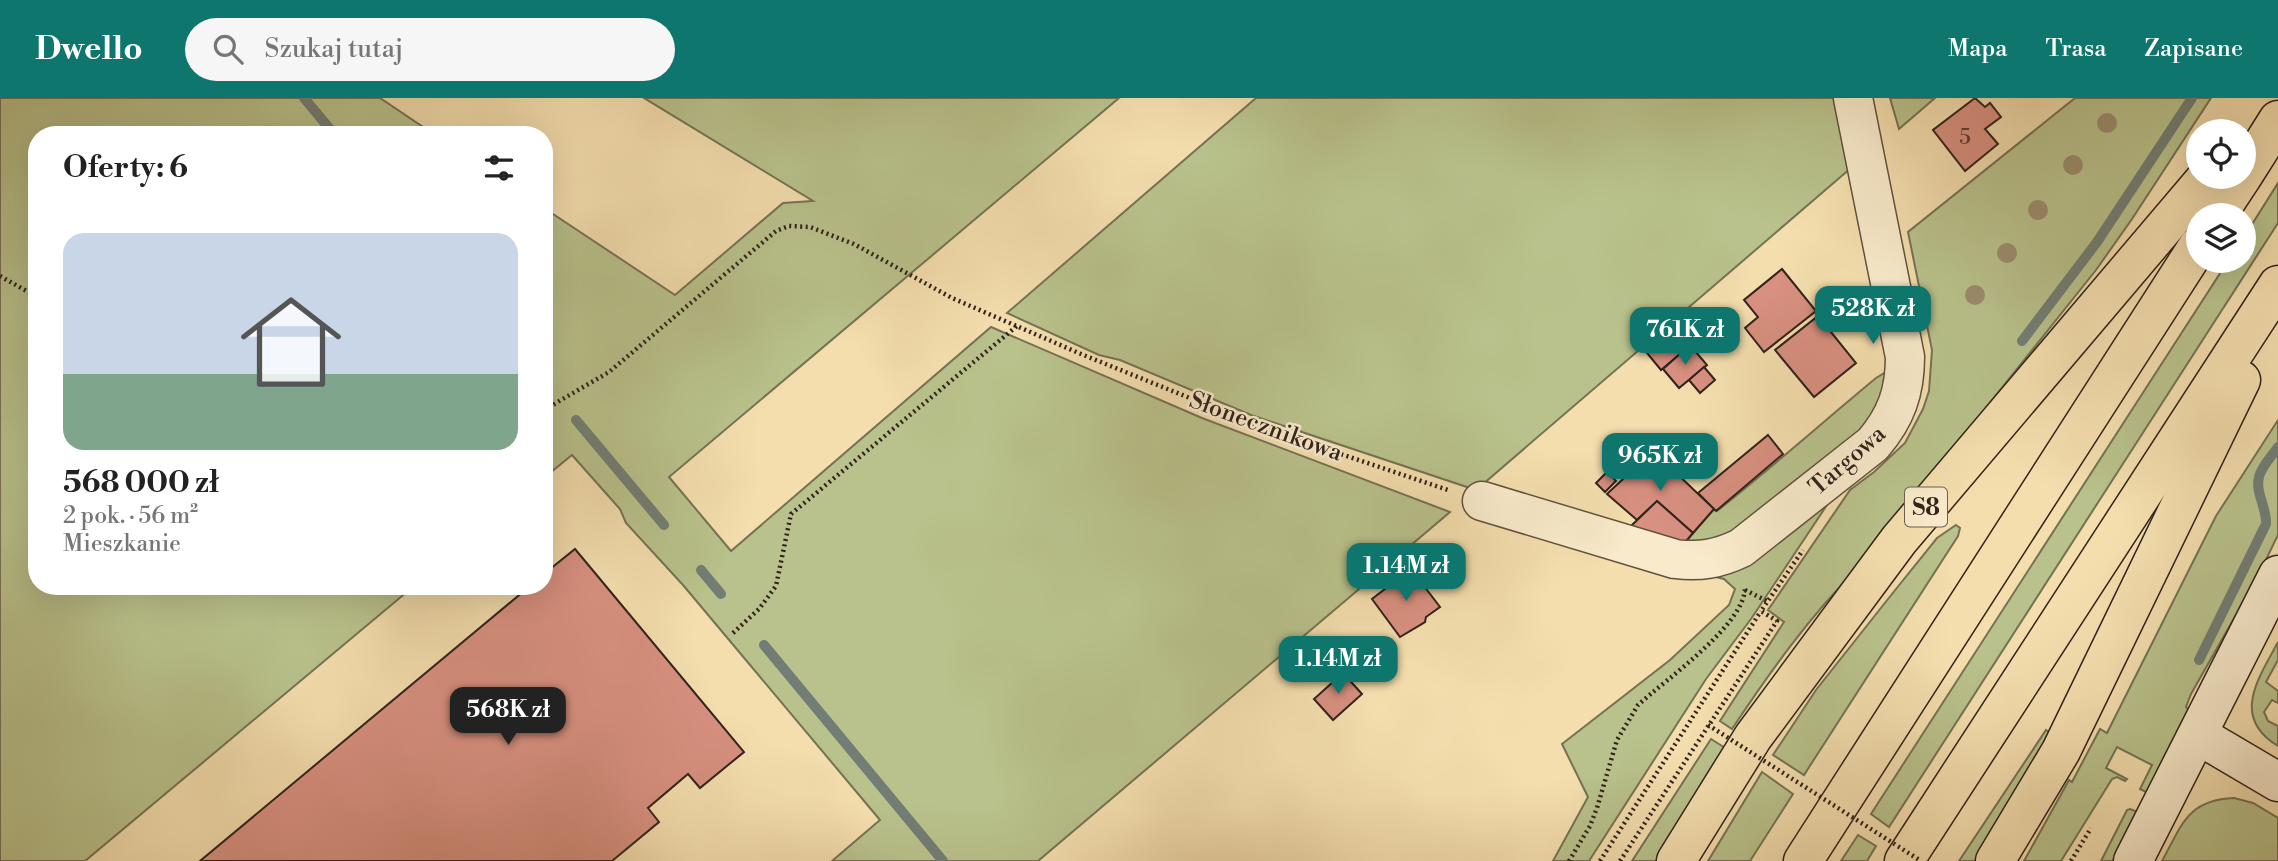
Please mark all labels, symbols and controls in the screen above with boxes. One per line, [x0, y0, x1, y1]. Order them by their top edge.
search box [185, 18, 675, 81]
text: Dwello [35, 29, 143, 70]
icon: search [209, 30, 247, 68]
text: Szukaj tutaj [265, 33, 403, 65]
text: Mapa [1948, 34, 2007, 64]
text: Trasa [2045, 34, 2106, 64]
text: Zapisane [2144, 34, 2243, 64]
map controls [2186, 119, 2256, 273]
button: locate [2186, 119, 2256, 189]
house number: 5 [1959, 125, 1971, 151]
text: Oferty: 6 [63, 149, 188, 187]
icon: filters [480, 149, 518, 187]
button: layers [2186, 203, 2256, 273]
icon: home [228, 279, 354, 405]
pin: 528K zł [1808, 286, 1938, 346]
text: 528K zł [1831, 295, 1915, 323]
pin: 761K zł [1620, 308, 1750, 367]
text: 761K zł [1646, 316, 1724, 344]
street label: Słonecznikowa [1185, 385, 1347, 469]
street label: Targowa [1803, 419, 1893, 502]
pin: 965K zł [1595, 434, 1725, 493]
text: 965K zł [1618, 442, 1702, 470]
text: 568 000 zł [63, 464, 219, 502]
road number: S8 [1905, 488, 1947, 526]
text: 2 pok. · 56 m² [63, 502, 198, 530]
text: Mieszkanie [63, 530, 181, 558]
pin: 1.14M zł [1334, 544, 1478, 603]
text: 1.14M zł [1363, 552, 1449, 580]
pin: 1.14M zł [1266, 636, 1410, 696]
text: 1.14M zł [1295, 645, 1381, 673]
pin: 568K zł [443, 688, 573, 747]
text: 568K zł [466, 696, 550, 724]

